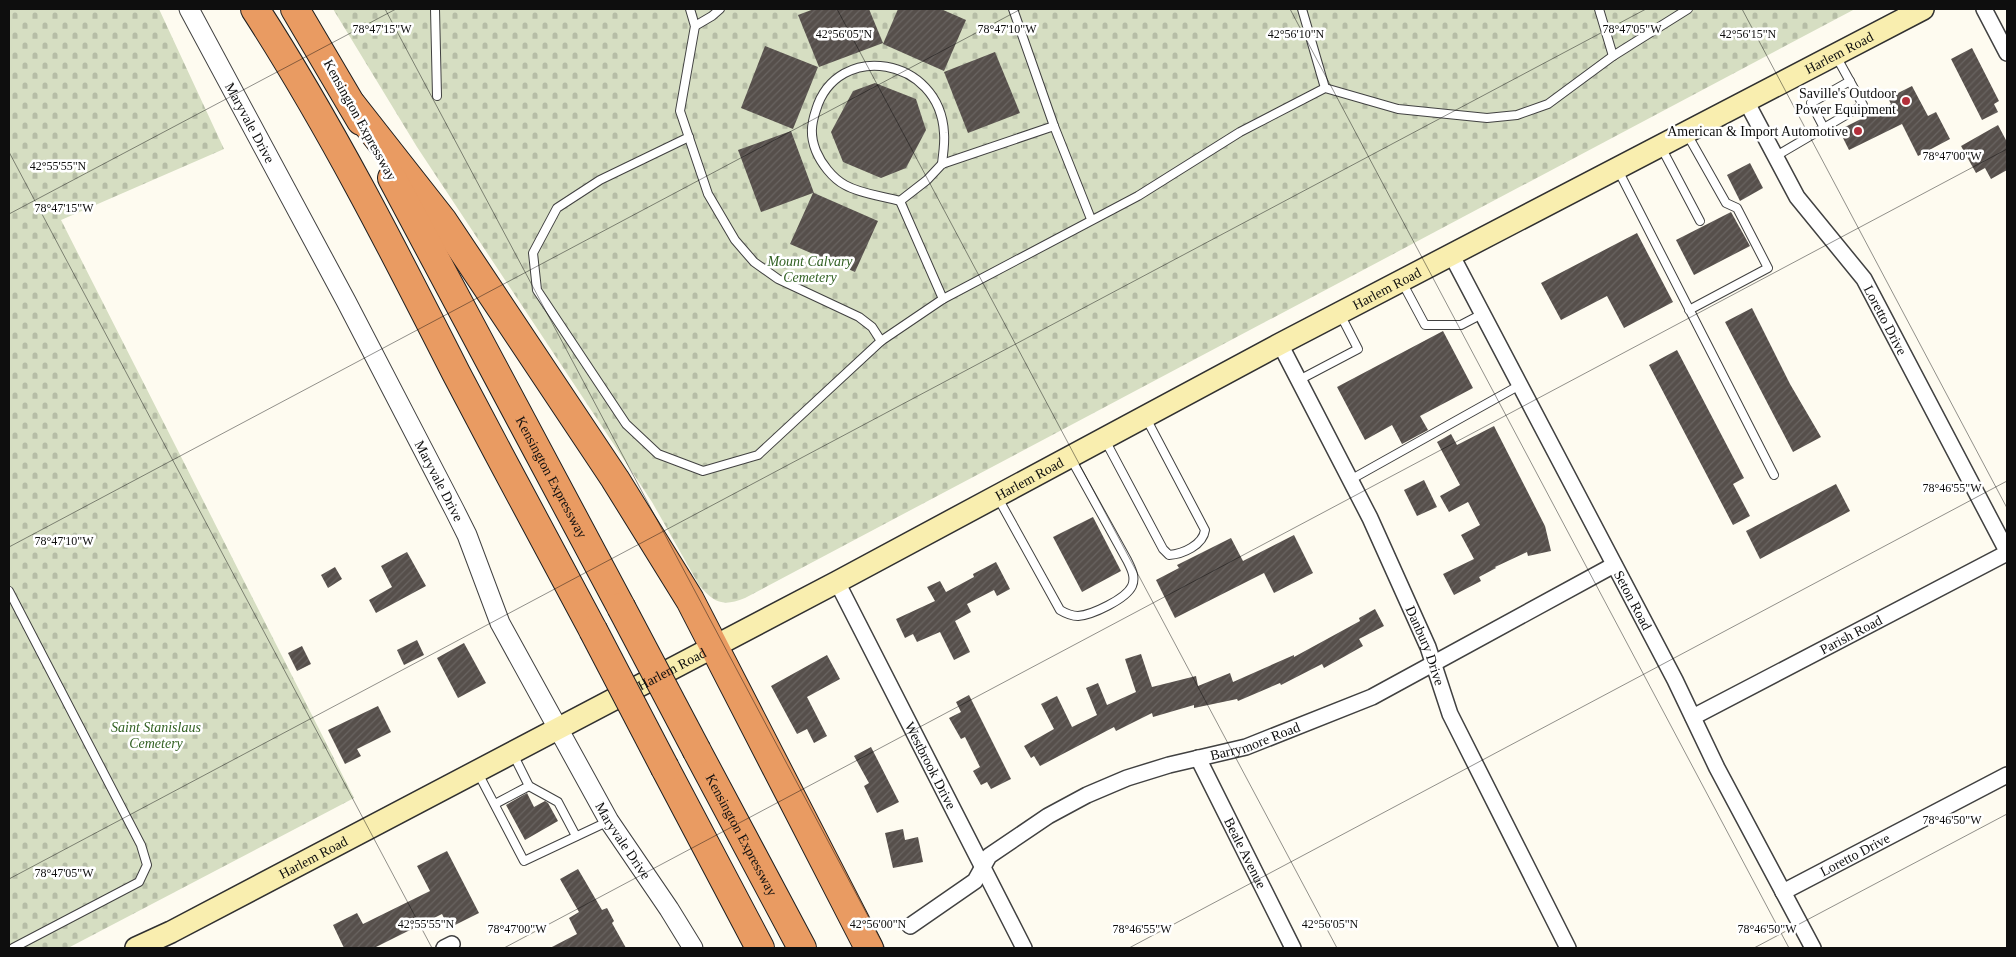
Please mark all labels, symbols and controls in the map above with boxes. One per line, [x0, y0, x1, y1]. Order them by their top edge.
text: 78°47'15"W [352, 22, 412, 36]
text: 78°47'10"W [977, 22, 1037, 36]
text: 78°47'05"W [1602, 22, 1662, 36]
text: 42°56'05"N [816, 27, 873, 41]
text: 42°56'10"N [1268, 27, 1325, 41]
text: 42°56'15"N [1720, 27, 1777, 41]
street label: Harlem Road [1802, 29, 1876, 77]
street label: Kensington Expressway [321, 57, 399, 183]
street label: Maryvale Drive [222, 80, 278, 165]
place label: Saville's Outdoor Power Equipment [1795, 86, 1896, 117]
marker: Saville's Outdoor Power Equipment [1900, 95, 1912, 107]
place label: American & Import Automotive [1667, 124, 1848, 139]
marker: American & Import Automotive [1852, 125, 1864, 137]
text: 78°47'00"W [1922, 149, 1982, 163]
text: 42°55'55"N [30, 159, 87, 173]
text: 78°47'15"W [34, 201, 94, 215]
park label: Mount Calvary Cemetery [766, 254, 853, 285]
street label: Harlem Road [1350, 264, 1423, 312]
street label: Loretto Drive [1861, 283, 1910, 357]
street label: Kensington Expressway [513, 414, 590, 540]
street label: Maryvale Drive [412, 438, 466, 524]
street label: Harlem Road [993, 454, 1066, 503]
text: 78°46'55"W [1922, 481, 1982, 495]
text: 78°47'10"W [34, 534, 94, 548]
street label: Seton Road [1611, 568, 1655, 632]
street label: Danbury Drive [1403, 603, 1448, 687]
street label: Parish Road [1817, 612, 1884, 657]
street label: Harlem Road [635, 645, 708, 693]
street label: Westbrook Drive [902, 719, 959, 811]
street label: Barrymore Road [1209, 719, 1302, 763]
park label: Saint Stanislaus Cemetery [111, 720, 201, 751]
street label: Kensington Expressway [703, 771, 780, 898]
street label: Maryvale Drive [593, 799, 654, 882]
text: 78°46'50"W [1922, 813, 1982, 827]
street label: Beale Avenue [1221, 815, 1269, 891]
street label: Loretto Drive [1817, 830, 1892, 879]
street label: Harlem Road [276, 833, 350, 881]
text: 78°47'05"W [34, 866, 94, 880]
text: 42°55'55"N [398, 917, 455, 931]
text: 42°56'00"N [850, 917, 907, 931]
text: 42°56'05"N [1302, 917, 1359, 931]
text: 78°47'00"W [487, 922, 547, 936]
text: 78°46'55"W [1112, 922, 1172, 936]
text: 78°46'50"W [1737, 922, 1797, 936]

